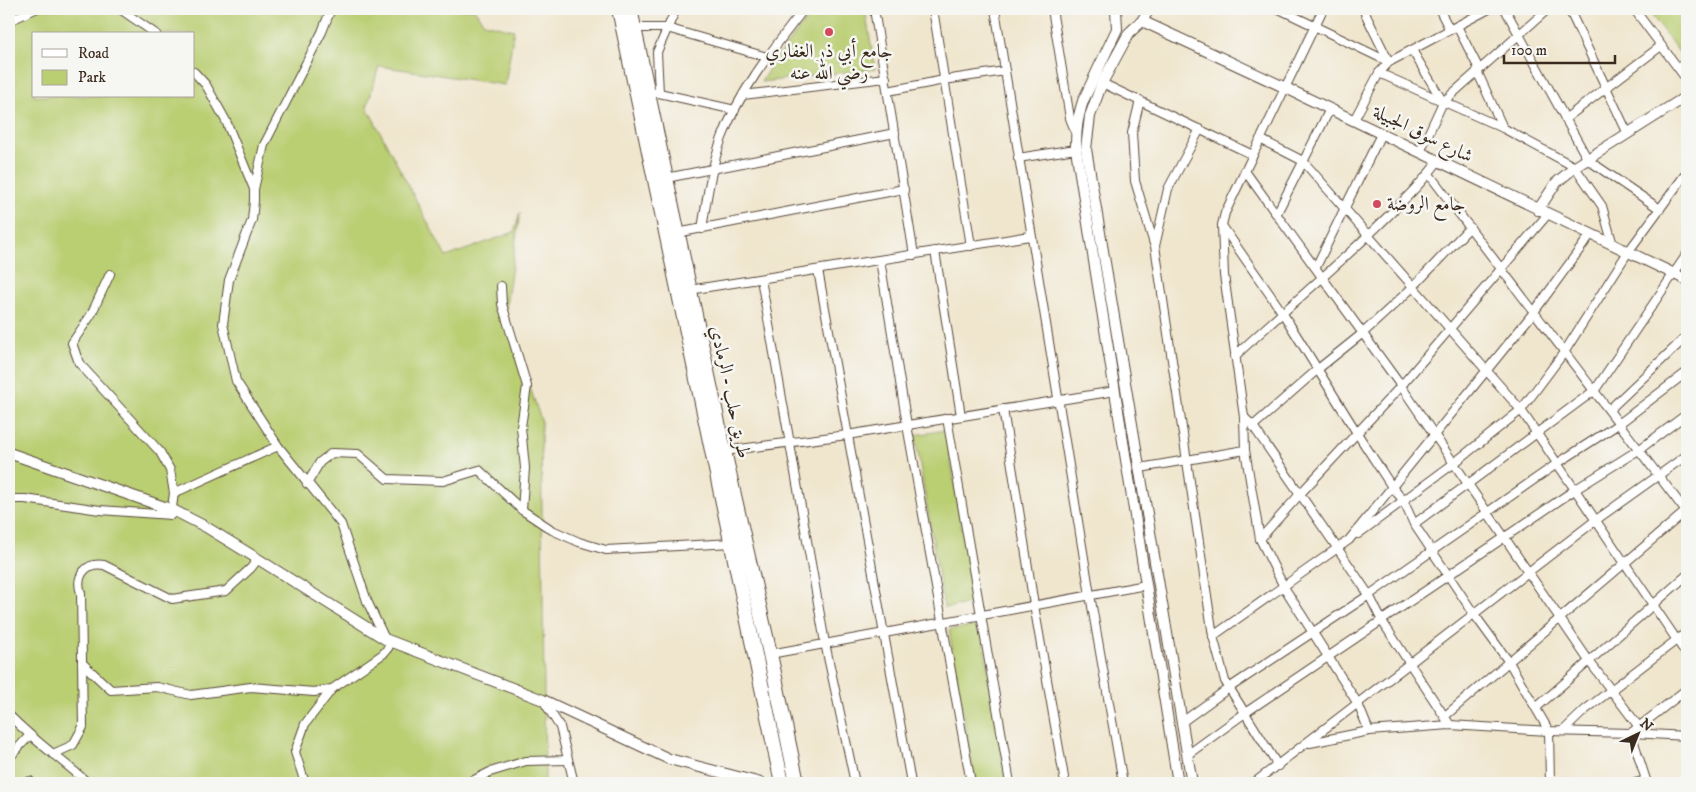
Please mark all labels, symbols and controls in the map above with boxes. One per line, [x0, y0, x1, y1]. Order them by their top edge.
marker: جامع أبي ذر الغفاري رضي الله عنه [823, 26, 835, 38]
legend [32, 32, 195, 98]
scale bar [1504, 32, 1615, 64]
place label: جامع أبي ذر الغفاري رضي الله عنه [765, 38, 893, 90]
text: 100 m [1511, 41, 1547, 60]
text: Road [78, 44, 110, 63]
text: Park [78, 68, 107, 87]
street label: شارع سوق الجبيلة [1367, 100, 1477, 171]
place label: جامع الروضة [1387, 193, 1466, 221]
marker: جامع الروضة [1371, 198, 1383, 210]
street label: طريق حلب - الرمادي [702, 323, 755, 461]
north arrow [1614, 710, 1664, 760]
text: N [1636, 715, 1657, 736]

